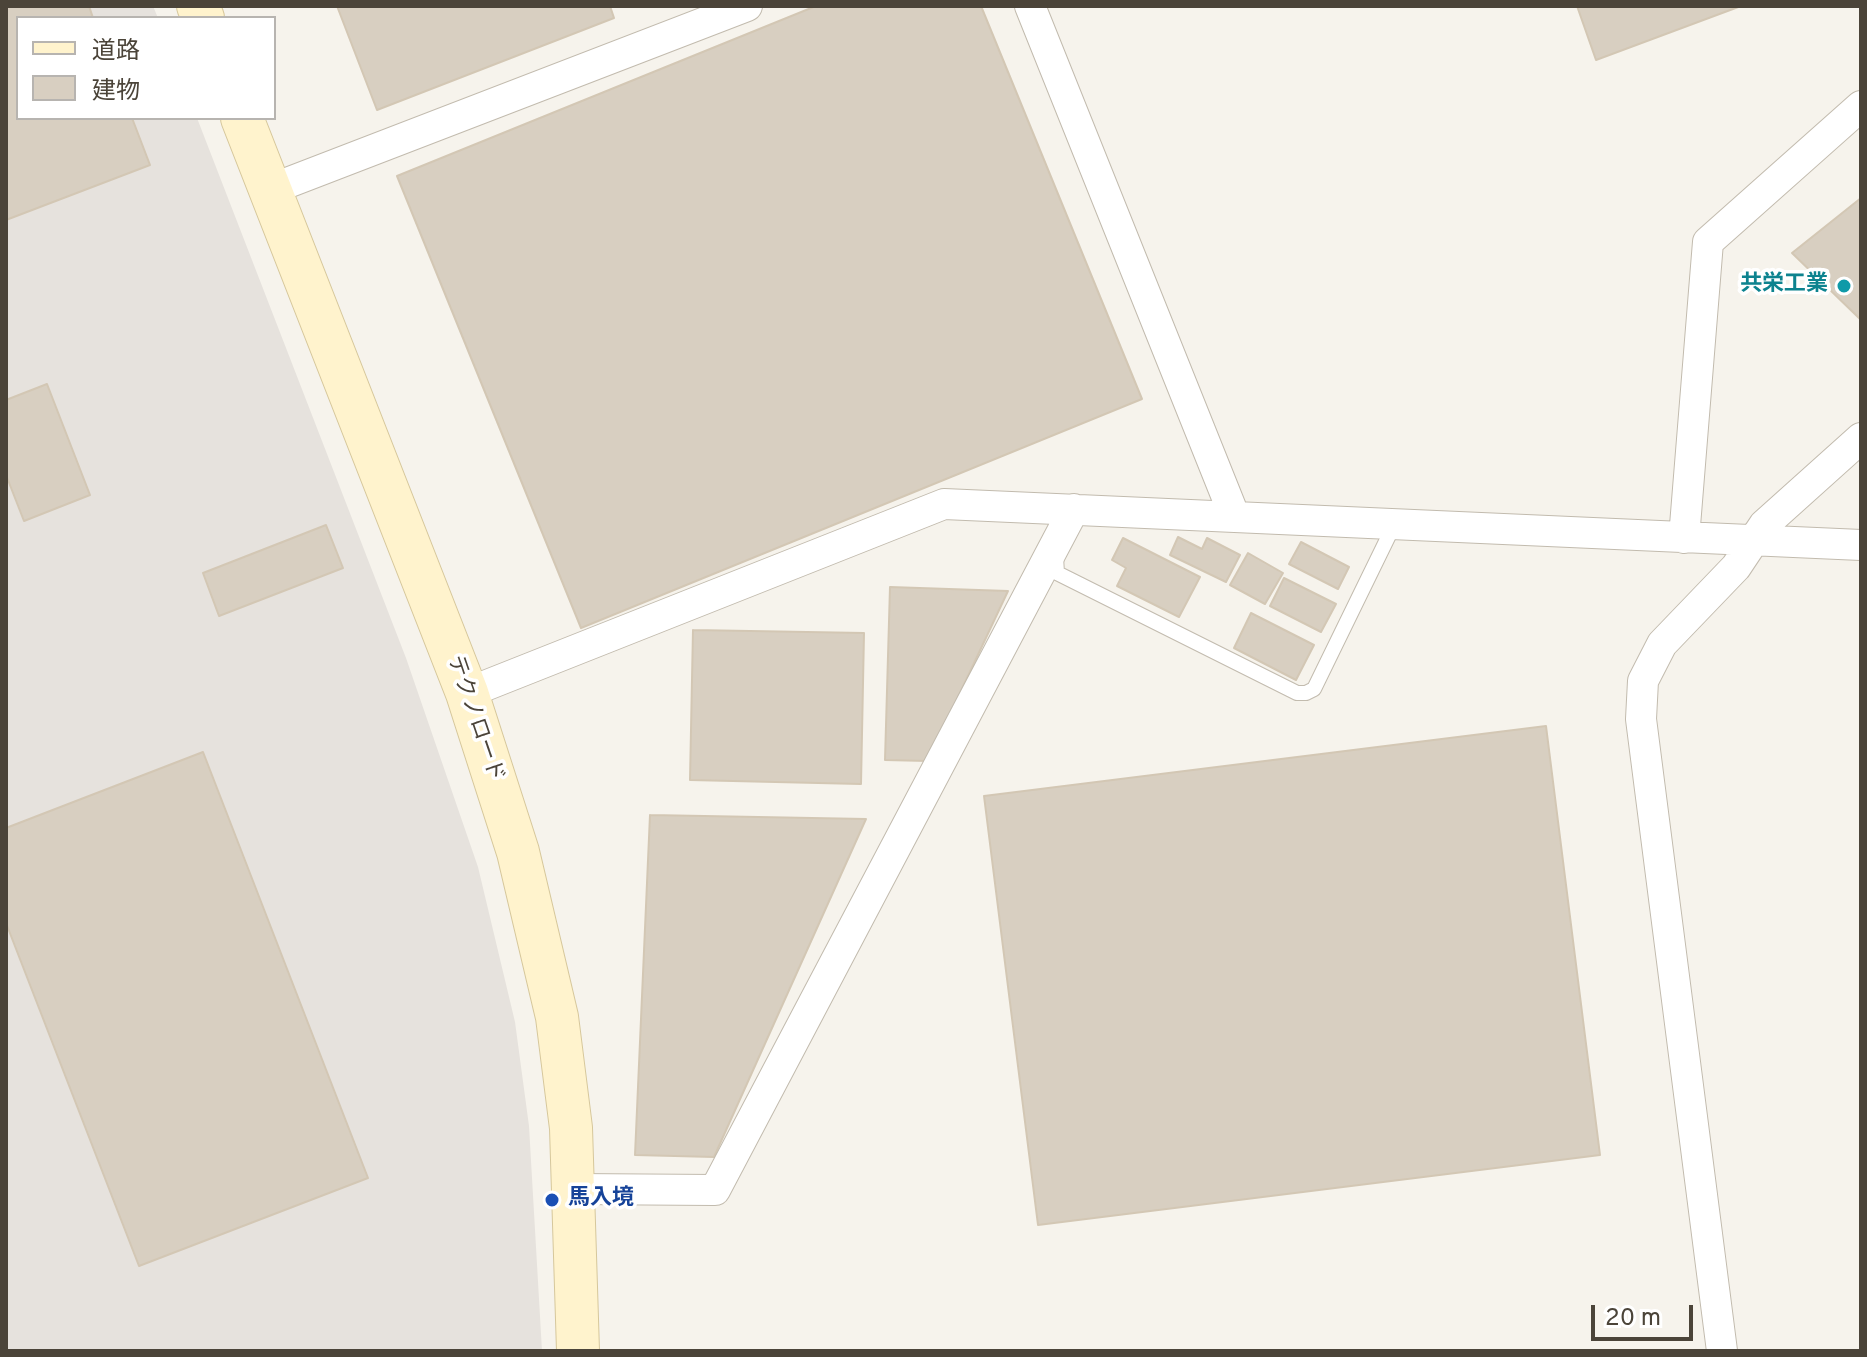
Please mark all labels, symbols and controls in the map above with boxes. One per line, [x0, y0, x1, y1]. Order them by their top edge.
legend [16, 16, 276, 120]
text: 道路 [92, 37, 140, 67]
text: 建物 [92, 77, 140, 107]
place label: 共栄工業 [1740, 273, 1828, 299]
marker: 共栄工業 [1835, 277, 1853, 295]
street label: テクノロード [440, 652, 508, 786]
place label: 馬入境 [568, 1187, 634, 1213]
marker: 馬入境 [543, 1191, 561, 1209]
scale bar [1595, 1289, 1697, 1339]
text: 20 m [1605, 1304, 1661, 1334]

